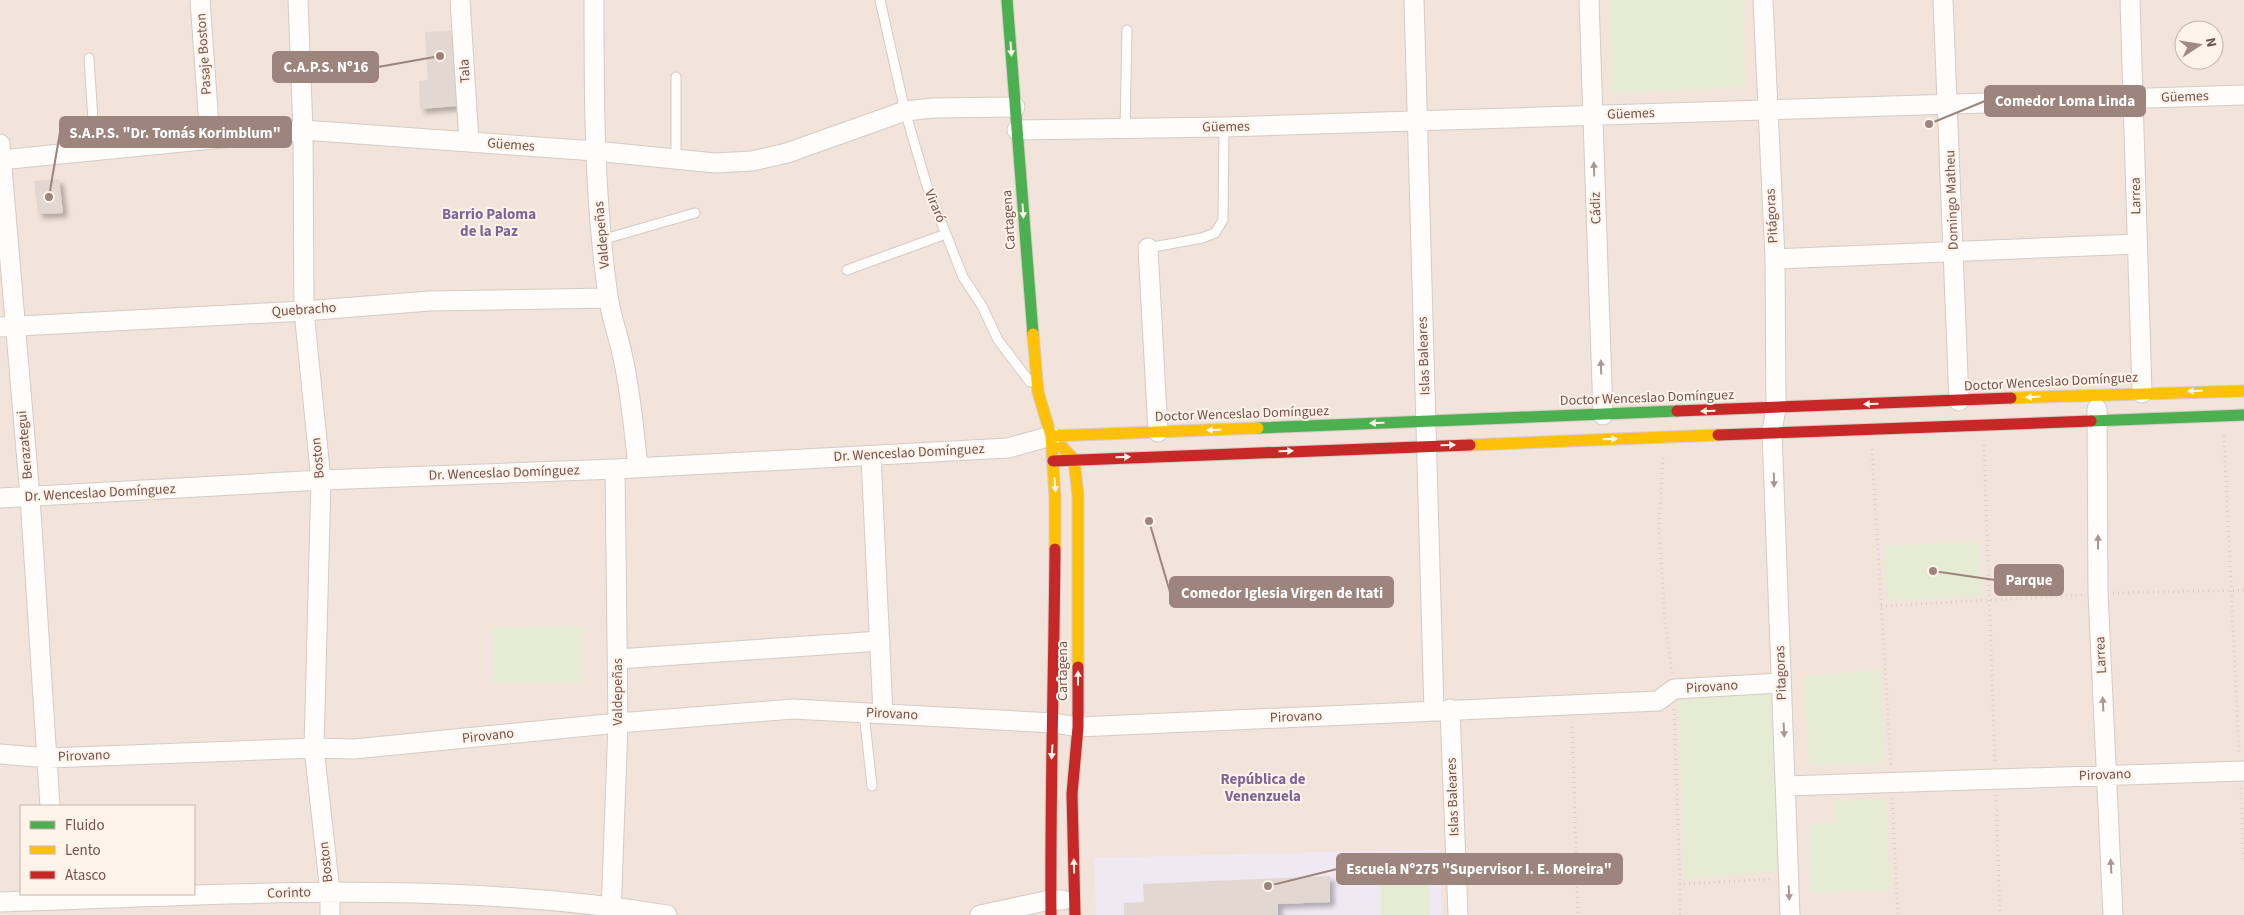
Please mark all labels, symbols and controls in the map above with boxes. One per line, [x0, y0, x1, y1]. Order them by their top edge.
street label: Pasaje Boston [191, 13, 217, 95]
north arrow [2174, 20, 2224, 70]
text: N [2200, 36, 2221, 49]
one-way arrow [1007, 41, 1015, 57]
callout: C.A.P.S. Nº16 [273, 52, 378, 82]
text: C.A.P.S. Nº16 [283, 57, 369, 78]
street label: Tala [454, 58, 476, 84]
callout: Comedor Loma Linda [1985, 86, 2145, 116]
street label: Güemes [2161, 86, 2209, 108]
text: Comedor Loma Linda [1995, 91, 2135, 112]
street label: Güemes [1607, 103, 1655, 125]
callout: S.A.P.S. "Dr. Tomás Korimblum" [60, 117, 291, 147]
street label: Güemes [1202, 117, 1250, 137]
text: S.A.P.S. "Dr. Tomás Korimblum" [69, 123, 281, 144]
street label: Güemes [487, 133, 536, 157]
street label: Domingo Matheu [1940, 150, 1964, 250]
one-way arrow [1590, 161, 1598, 177]
street label: Larrea [2126, 177, 2146, 215]
street label: Viraró [919, 186, 951, 226]
street label: Pitágoras [1761, 188, 1783, 244]
street label: Cartagena [997, 189, 1021, 251]
street label: Cádiz [1585, 192, 1607, 224]
street label: Valdepeñas [589, 200, 615, 270]
one-way arrow [1020, 203, 1028, 219]
district label: Barrio Paloma de la Paz [442, 204, 536, 242]
street label: Quebracho [271, 298, 337, 322]
street label: Islas Baleares [1413, 316, 1435, 396]
one-way arrow [1597, 358, 1605, 374]
street label: Doctor Wenceslao Domínguez [1963, 367, 2139, 397]
street label: Doctor Wenceslao Domínguez [1560, 385, 1734, 411]
one-way arrow [2187, 388, 2203, 396]
one-way arrow [2025, 394, 2041, 402]
one-way arrow [1862, 400, 1878, 408]
street label: Doctor Wenceslao Domínguez [1155, 401, 1329, 427]
one-way arrow [1700, 407, 1716, 415]
street label: Berazategui [12, 410, 38, 480]
one-way arrow [1369, 420, 1385, 428]
one-way arrow [1206, 426, 1222, 434]
one-way arrow [1603, 435, 1619, 443]
street label: Boston [306, 437, 330, 479]
street label: Dr. Wenceslao Domínguez [833, 439, 985, 467]
one-way arrow [1440, 440, 1456, 448]
one-way arrow [1278, 447, 1294, 455]
one-way arrow [1115, 453, 1131, 461]
street label: Dr. Wenceslao Domínguez [428, 460, 580, 486]
one-way arrow [1770, 473, 1778, 489]
one-way arrow [1051, 477, 1059, 493]
street label: Dr. Wenceslao Domínguez [24, 479, 176, 507]
one-way arrow [2094, 533, 2102, 549]
callout: Parque [1995, 565, 2063, 595]
text: Parque [2005, 570, 2053, 591]
callout: Comedor Iglesia Virgen de Itati [1170, 577, 1393, 607]
text: Comedor Iglesia Virgen de Itati [1181, 583, 1383, 604]
street label: Larrea [2090, 636, 2112, 674]
street label: Cartagena [1053, 641, 1073, 701]
street label: Pitagoras [1770, 645, 1792, 701]
street label: Valdepeñas [608, 658, 628, 726]
one-way arrow [1074, 670, 1082, 686]
street label: Pirovano [1685, 675, 1739, 699]
one-way arrow [2099, 696, 2107, 712]
street label: Pirovano [865, 703, 919, 725]
street label: Pirovano [1270, 706, 1322, 728]
street label: Pirovano [461, 723, 515, 749]
one-way arrow [1780, 723, 1788, 739]
one-way arrow [1048, 744, 1056, 760]
street label: Pirovano [58, 745, 110, 767]
street label: Islas Baleares [1442, 757, 1464, 837]
street label: Pirovano [2079, 764, 2131, 786]
district label: República de Venenzuela [1220, 769, 1306, 807]
legend [20, 805, 195, 895]
text: Fluido [65, 815, 105, 836]
text: Lento [65, 840, 101, 861]
street label: Boston [314, 840, 338, 884]
callout: Escuela Nº275 "Supervisor I. E. Moreira" [1337, 854, 1622, 884]
one-way arrow [1070, 858, 1078, 874]
one-way arrow [2107, 858, 2115, 874]
text: Escuela Nº275 "Supervisor I. E. Moreira" [1346, 859, 1612, 880]
text: Atasco [65, 865, 106, 886]
street label: Corinto [267, 882, 311, 904]
one-way arrow [1785, 885, 1793, 901]

